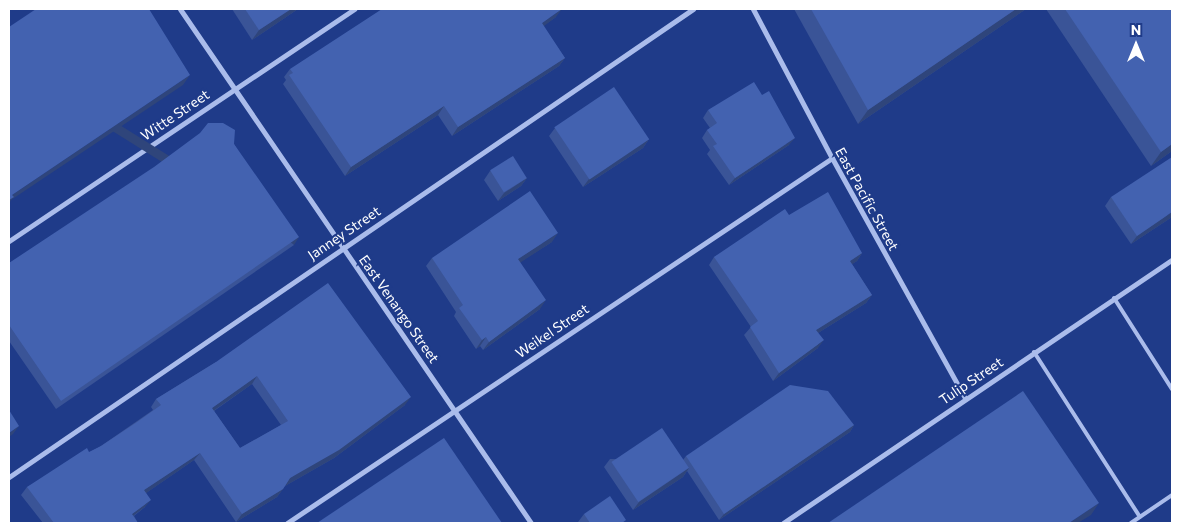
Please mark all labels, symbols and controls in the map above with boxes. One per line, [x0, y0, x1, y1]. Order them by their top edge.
north arrow [1111, 20, 1161, 70]
text: N [1131, 21, 1141, 38]
street label: Witte Street [138, 86, 212, 144]
street label: East Pacific Street [832, 144, 902, 254]
street label: Janney Street [304, 203, 384, 263]
street label: East Venango Street [355, 252, 443, 366]
street label: Weikel Street [512, 300, 592, 362]
street label: Tulip Street [936, 354, 1006, 408]

